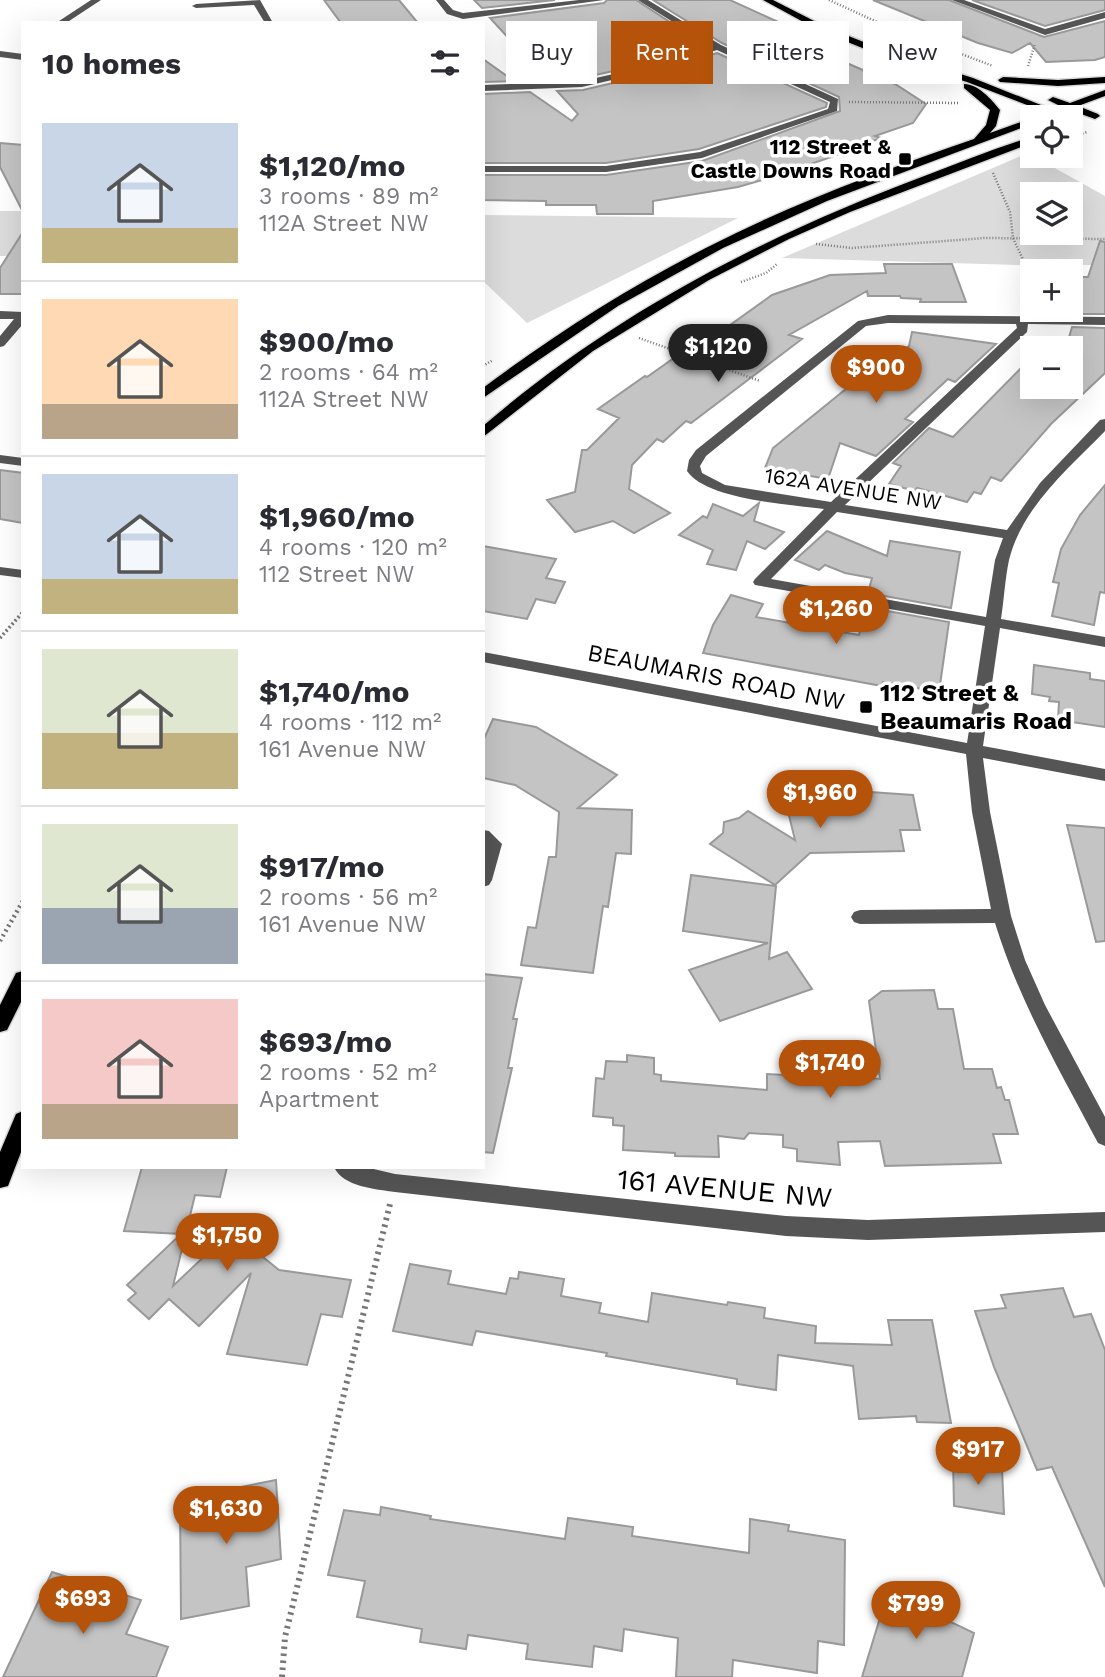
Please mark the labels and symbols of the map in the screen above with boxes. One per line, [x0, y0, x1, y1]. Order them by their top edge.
place label: 112 Street & Castle Downs Road [691, 134, 891, 183]
marker: 112 Street & Castle Downs Road [897, 151, 913, 167]
pin: $1,120 [661, 324, 775, 384]
pin: $900 [835, 346, 917, 405]
street label: 162A AVENUE NW [763, 462, 943, 515]
pin: $1,260 [779, 586, 893, 646]
street label: BEAUMARIS ROAD NW [585, 638, 847, 716]
place label: 112 Street & Beaumaris Road [880, 679, 1072, 735]
marker: 112 Street & Beaumaris Road [858, 699, 874, 715]
pin: $1,960 [763, 770, 877, 830]
pin: $1,740 [773, 1040, 887, 1100]
street label: 161 AVENUE NW [616, 1163, 834, 1214]
pin: $1,750 [170, 1214, 284, 1273]
pin: $917 [937, 1428, 1019, 1487]
pin: $1,630 [169, 1486, 283, 1546]
pin: $693 [42, 1576, 124, 1636]
pin: $799 [875, 1582, 957, 1641]

